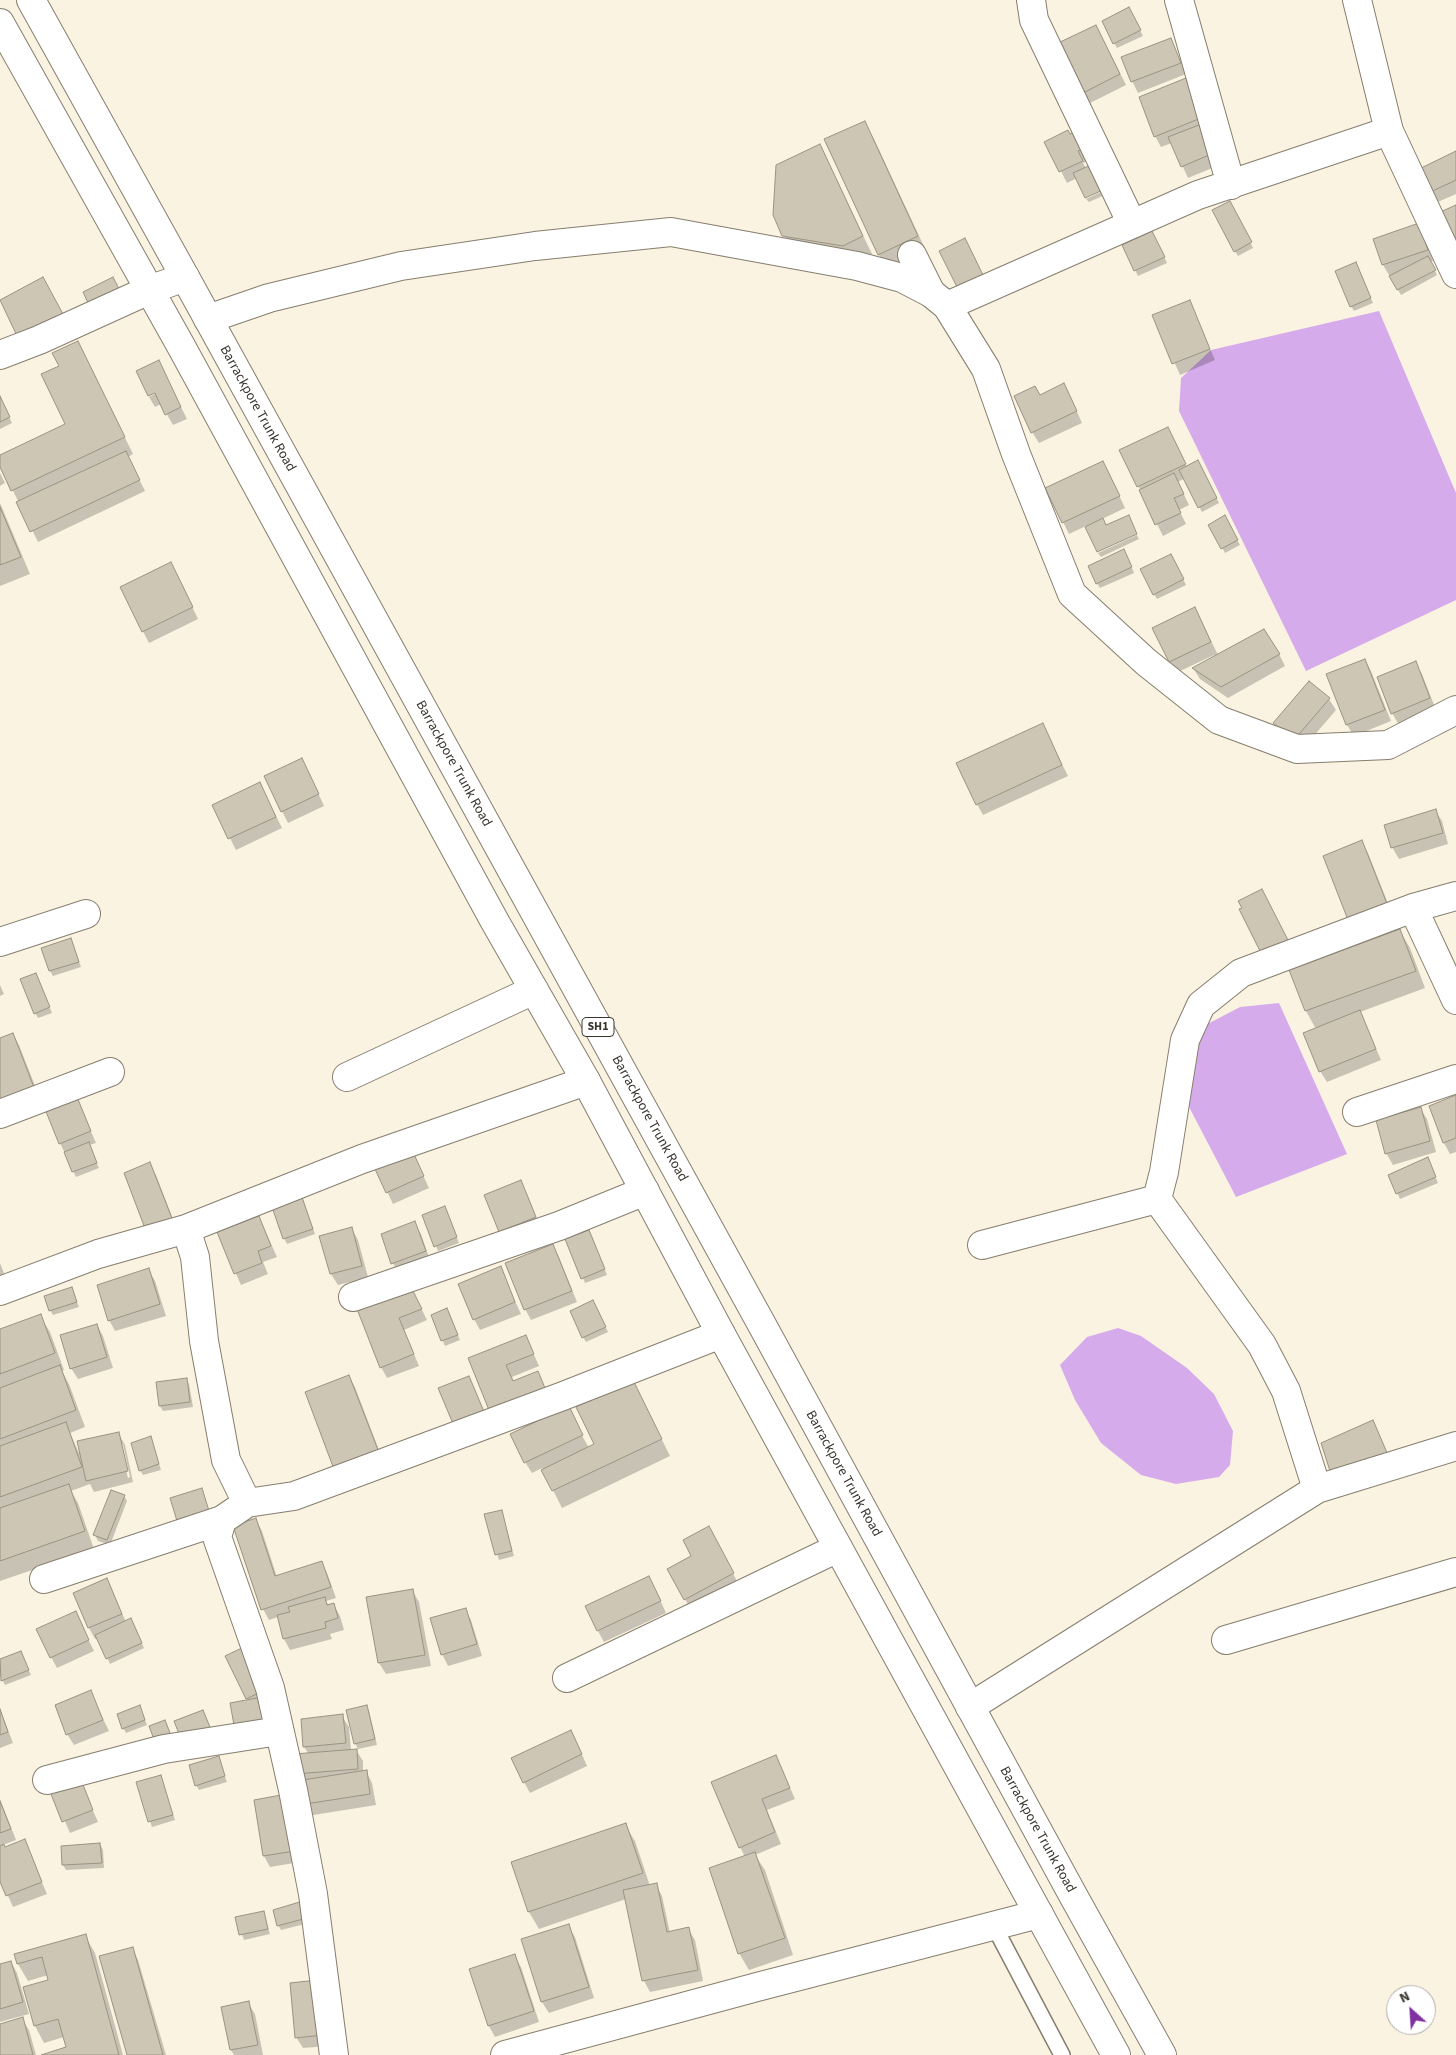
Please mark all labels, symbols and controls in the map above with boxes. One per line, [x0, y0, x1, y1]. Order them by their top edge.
street label: Barrackpore Trunk Road [215, 343, 299, 475]
street label: Barrackpore Trunk Road [411, 698, 495, 830]
road number: SH1 [582, 1018, 614, 1036]
street label: Barrackpore Trunk Road [607, 1053, 691, 1185]
street label: Barrackpore Trunk Road [801, 1408, 885, 1540]
street label: Barrackpore Trunk Road [995, 1764, 1079, 1896]
north arrow [1386, 1985, 1436, 2035]
text: N [1396, 1986, 1413, 2008]

